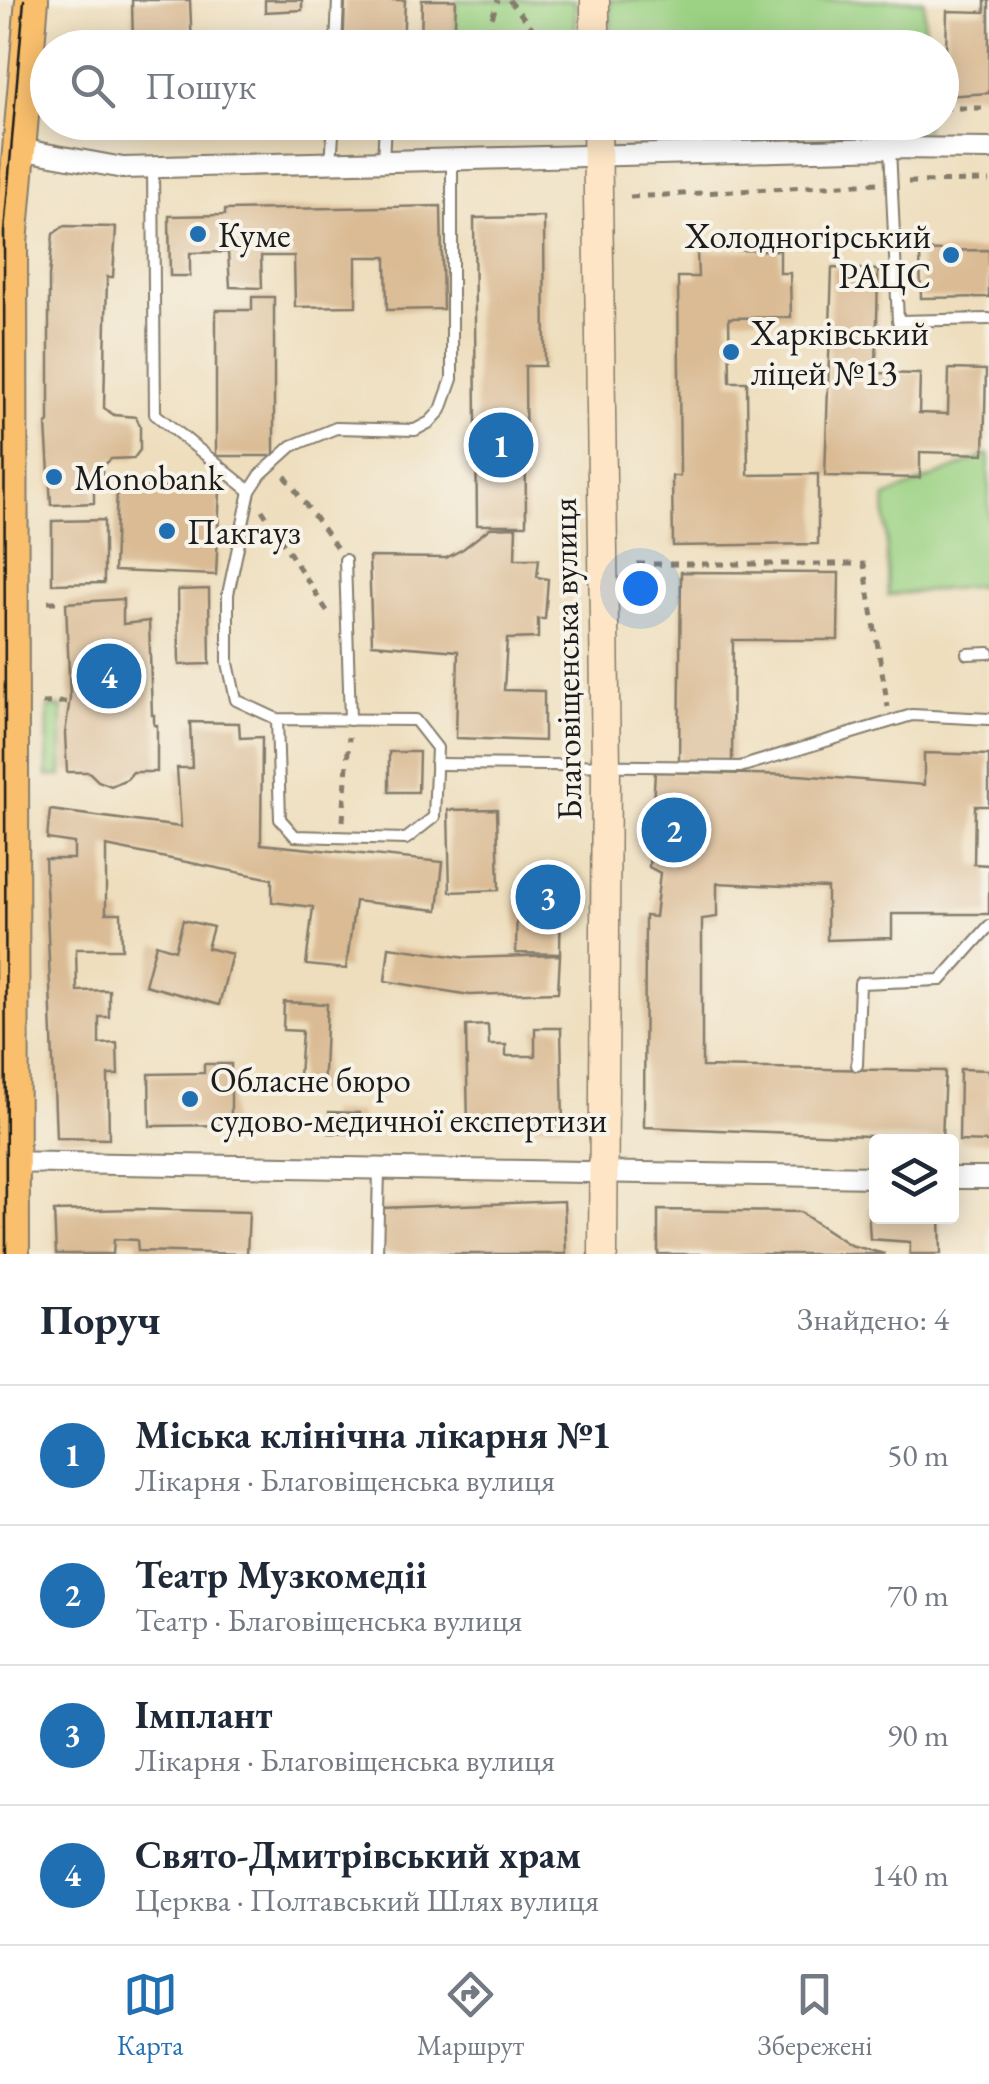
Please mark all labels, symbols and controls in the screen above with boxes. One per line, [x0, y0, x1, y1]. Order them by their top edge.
search box [30, 30, 959, 140]
icon: search [65, 58, 120, 113]
text: Пошук [145, 61, 256, 110]
place label: Куме [218, 212, 291, 258]
place label: Холодногірський РАЦС [684, 213, 931, 298]
marker: Куме [187, 223, 209, 245]
marker: Холодногірський РАЦС [940, 244, 962, 266]
place label: Харківський ліцей №13 [750, 310, 929, 395]
marker: Харківський ліцей №13 [720, 341, 742, 363]
pin: 1 [468, 408, 534, 482]
place label: Monobank [74, 455, 225, 500]
marker: Monobank [43, 466, 65, 488]
street label: Благовіщенська вулиця [541, 497, 592, 821]
place label: Пакгауз [187, 509, 301, 555]
marker: Пакгауз [156, 520, 178, 542]
your location [615, 563, 666, 614]
pin: 4 [76, 638, 142, 714]
pin: 2 [642, 792, 706, 868]
pin: 3 [516, 860, 580, 934]
place label: Обласне бюро судово-медичної експертизи [210, 1057, 607, 1143]
marker: Обласне бюро судово-медичної експертизи [179, 1088, 201, 1110]
map controls [869, 1134, 959, 1224]
button: layers [869, 1134, 959, 1224]
text: Поруч [40, 1292, 161, 1347]
text: Знайдено: 4 [797, 1298, 949, 1340]
text: Міська клінічна лікарня №1 [135, 1410, 611, 1459]
text: 1 [64, 1434, 81, 1476]
text: 50 m [887, 1434, 949, 1476]
text: Лікарня · Благовіщенська вулиця [135, 1459, 555, 1501]
text: Театр Музкомедіі [135, 1550, 427, 1599]
text: 2 [64, 1574, 81, 1616]
text: 70 m [887, 1574, 949, 1616]
text: Театр · Благовіщенська вулиця [135, 1599, 522, 1641]
text: Імплант [135, 1690, 273, 1739]
text: 3 [64, 1714, 81, 1756]
text: 90 m [887, 1714, 949, 1756]
text: Лікарня · Благовіщенська вулиця [135, 1739, 555, 1781]
text: Свято-Дмитрівський храм [135, 1830, 581, 1879]
text: 4 [64, 1854, 81, 1896]
text: 140 m [872, 1854, 949, 1896]
text: Церква · Полтавський Шлях вулиця [135, 1879, 599, 1921]
tab: Карта [117, 1967, 184, 2063]
tab: Маршрут [417, 1967, 524, 2063]
tab: Збережені [757, 1967, 872, 2063]

